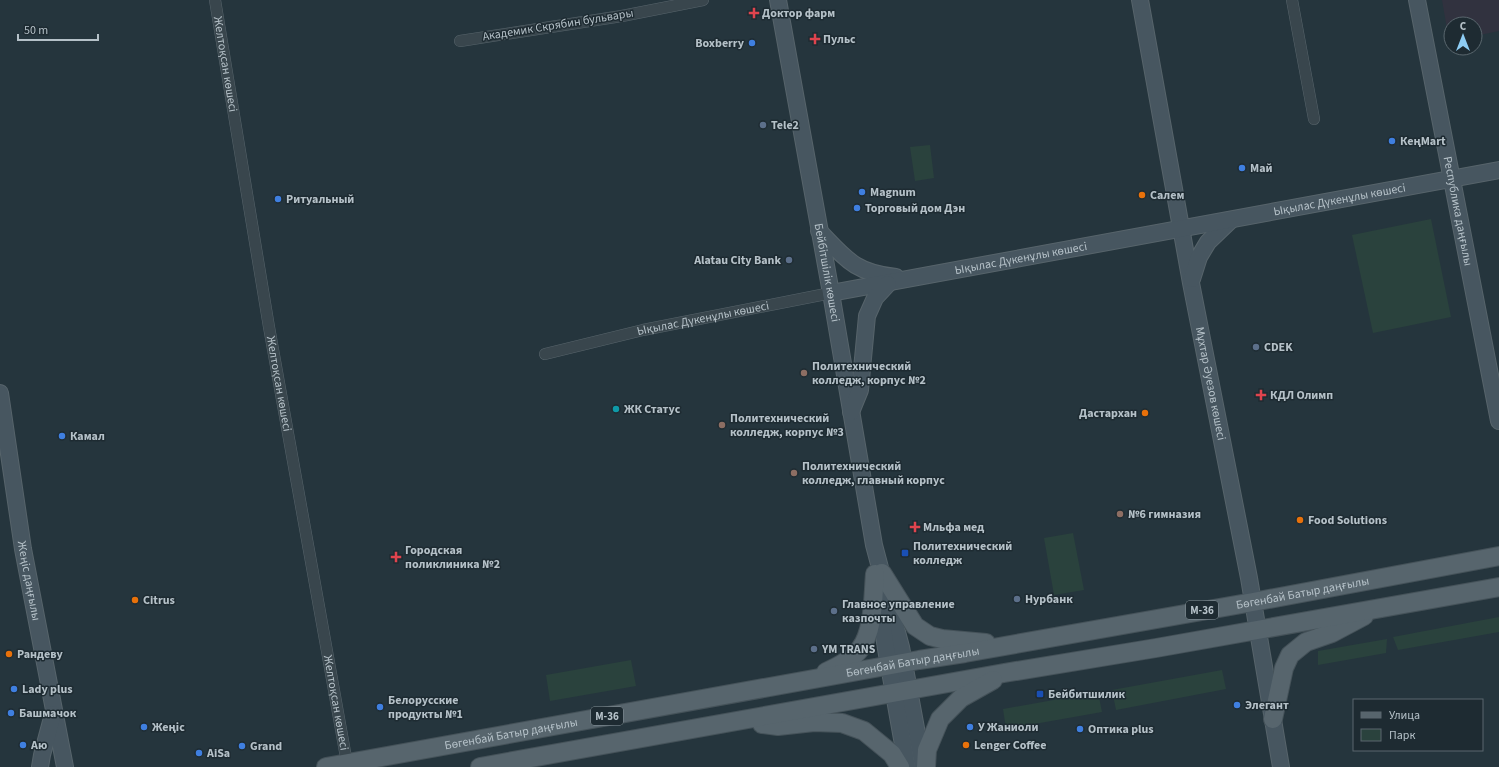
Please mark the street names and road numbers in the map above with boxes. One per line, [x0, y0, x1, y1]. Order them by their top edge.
street label: Академик Скрябин бульвары [481, 5, 635, 45]
street label: Желтоқсан көшесі [209, 15, 242, 113]
street label: Республика даңғылы [1439, 155, 1477, 267]
street label: Ықылас Дүкенұлы көшесі [1272, 179, 1407, 220]
street label: Бейбітшілік көшесі [810, 222, 844, 323]
street label: Ықылас Дүкенұлы көшесі [953, 238, 1088, 279]
street label: Ықылас Дүкенұлы көшесі [635, 297, 770, 340]
street label: Мұхтар Әуезов көшесі [1191, 325, 1230, 442]
street label: Желтоқсан көшесі [262, 335, 296, 433]
street label: Жеңіс даңғылы [13, 540, 45, 622]
street label: Бөгенбай Батыр даңғылы [1235, 572, 1370, 613]
road number: M-36 [1186, 601, 1218, 619]
street label: Бөгенбай Батыр даңғылы [845, 642, 981, 682]
street label: Желтоқсан көшесі [319, 653, 353, 752]
road number: M-36 [591, 707, 623, 725]
street label: Бөгенбай Батыр даңғылы [443, 713, 579, 754]

